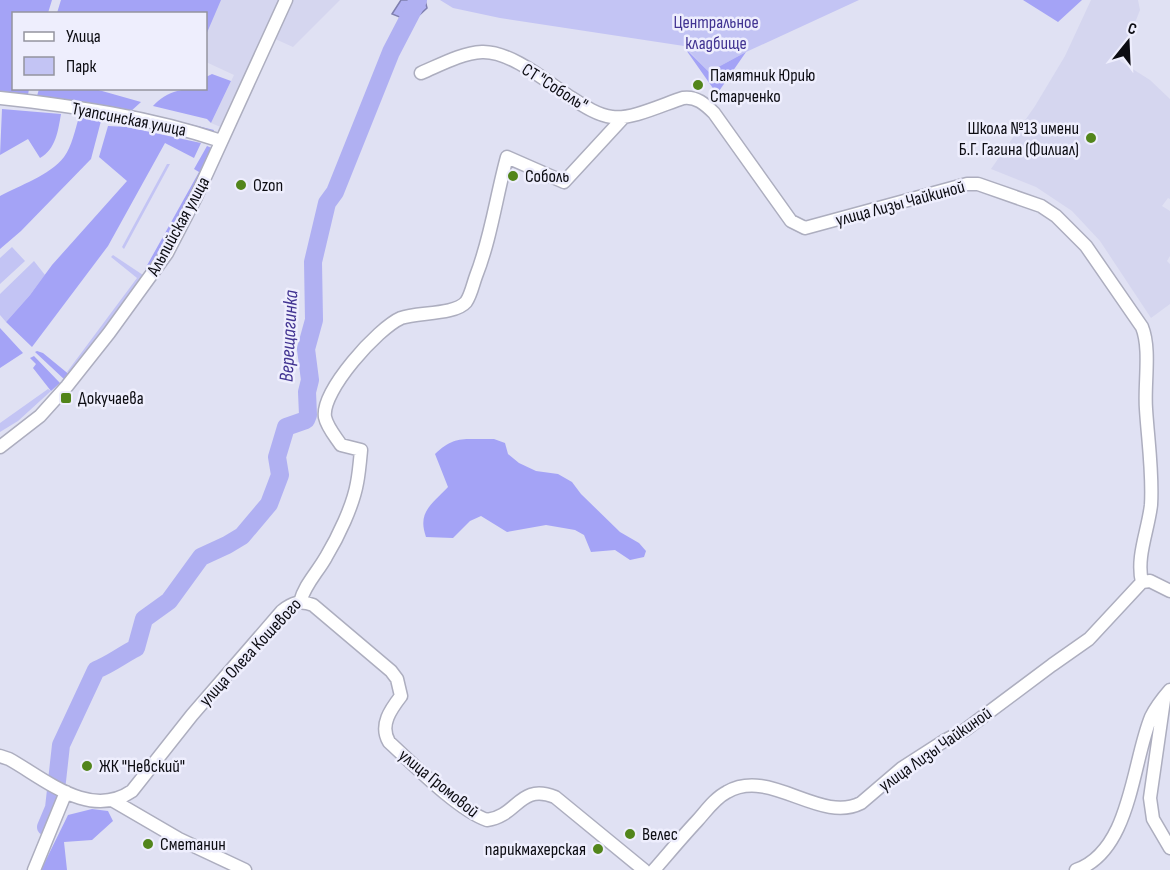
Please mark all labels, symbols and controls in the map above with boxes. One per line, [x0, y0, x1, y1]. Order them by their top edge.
legend [12, 12, 207, 90]
park label: Центральное кладбище [673, 12, 759, 54]
north arrow [1098, 12, 1158, 72]
text: С [1125, 19, 1139, 39]
text: Улица [66, 26, 101, 47]
text: Парк [66, 56, 97, 77]
street label: СТ "Соболь" [518, 59, 592, 116]
place label: Памятник Юрию Старченко [710, 65, 815, 107]
marker: Памятник Юрию Старченко [691, 78, 705, 92]
street label: Туапсинская улица [70, 98, 188, 141]
place label: Школа №13 имени Б.Г. Гагина (Филиал) [959, 118, 1079, 160]
marker: Школа №13 имени Б.Г. Гагина (Филиал) [1084, 131, 1098, 145]
place label: Соболь [525, 166, 569, 187]
marker: Соболь [506, 169, 520, 183]
street label: Альпийская улица [142, 173, 214, 280]
place label: Ozon [253, 175, 283, 196]
street label: улица Лизы Чайкиной [833, 176, 967, 231]
marker: Ozon [234, 178, 248, 192]
water label: Верещагинка [275, 290, 303, 383]
place label: Докучаева [78, 388, 144, 409]
marker: Докучаева [59, 391, 73, 405]
street label: улица Олега Кошевого [195, 594, 306, 711]
street label: улица Лизы Чайкиной [875, 703, 996, 796]
street label: улица Громовой [394, 745, 483, 822]
place label: ЖК "Невский" [99, 756, 185, 777]
marker: ЖК "Невский" [80, 759, 94, 773]
place label: Велес [642, 824, 678, 845]
marker: Велес [623, 827, 637, 841]
place label: Сметанин [160, 834, 226, 855]
marker: Сметанин [141, 837, 155, 851]
place label: парикмахерская [485, 839, 586, 860]
marker: парикмахерская [591, 842, 605, 856]

